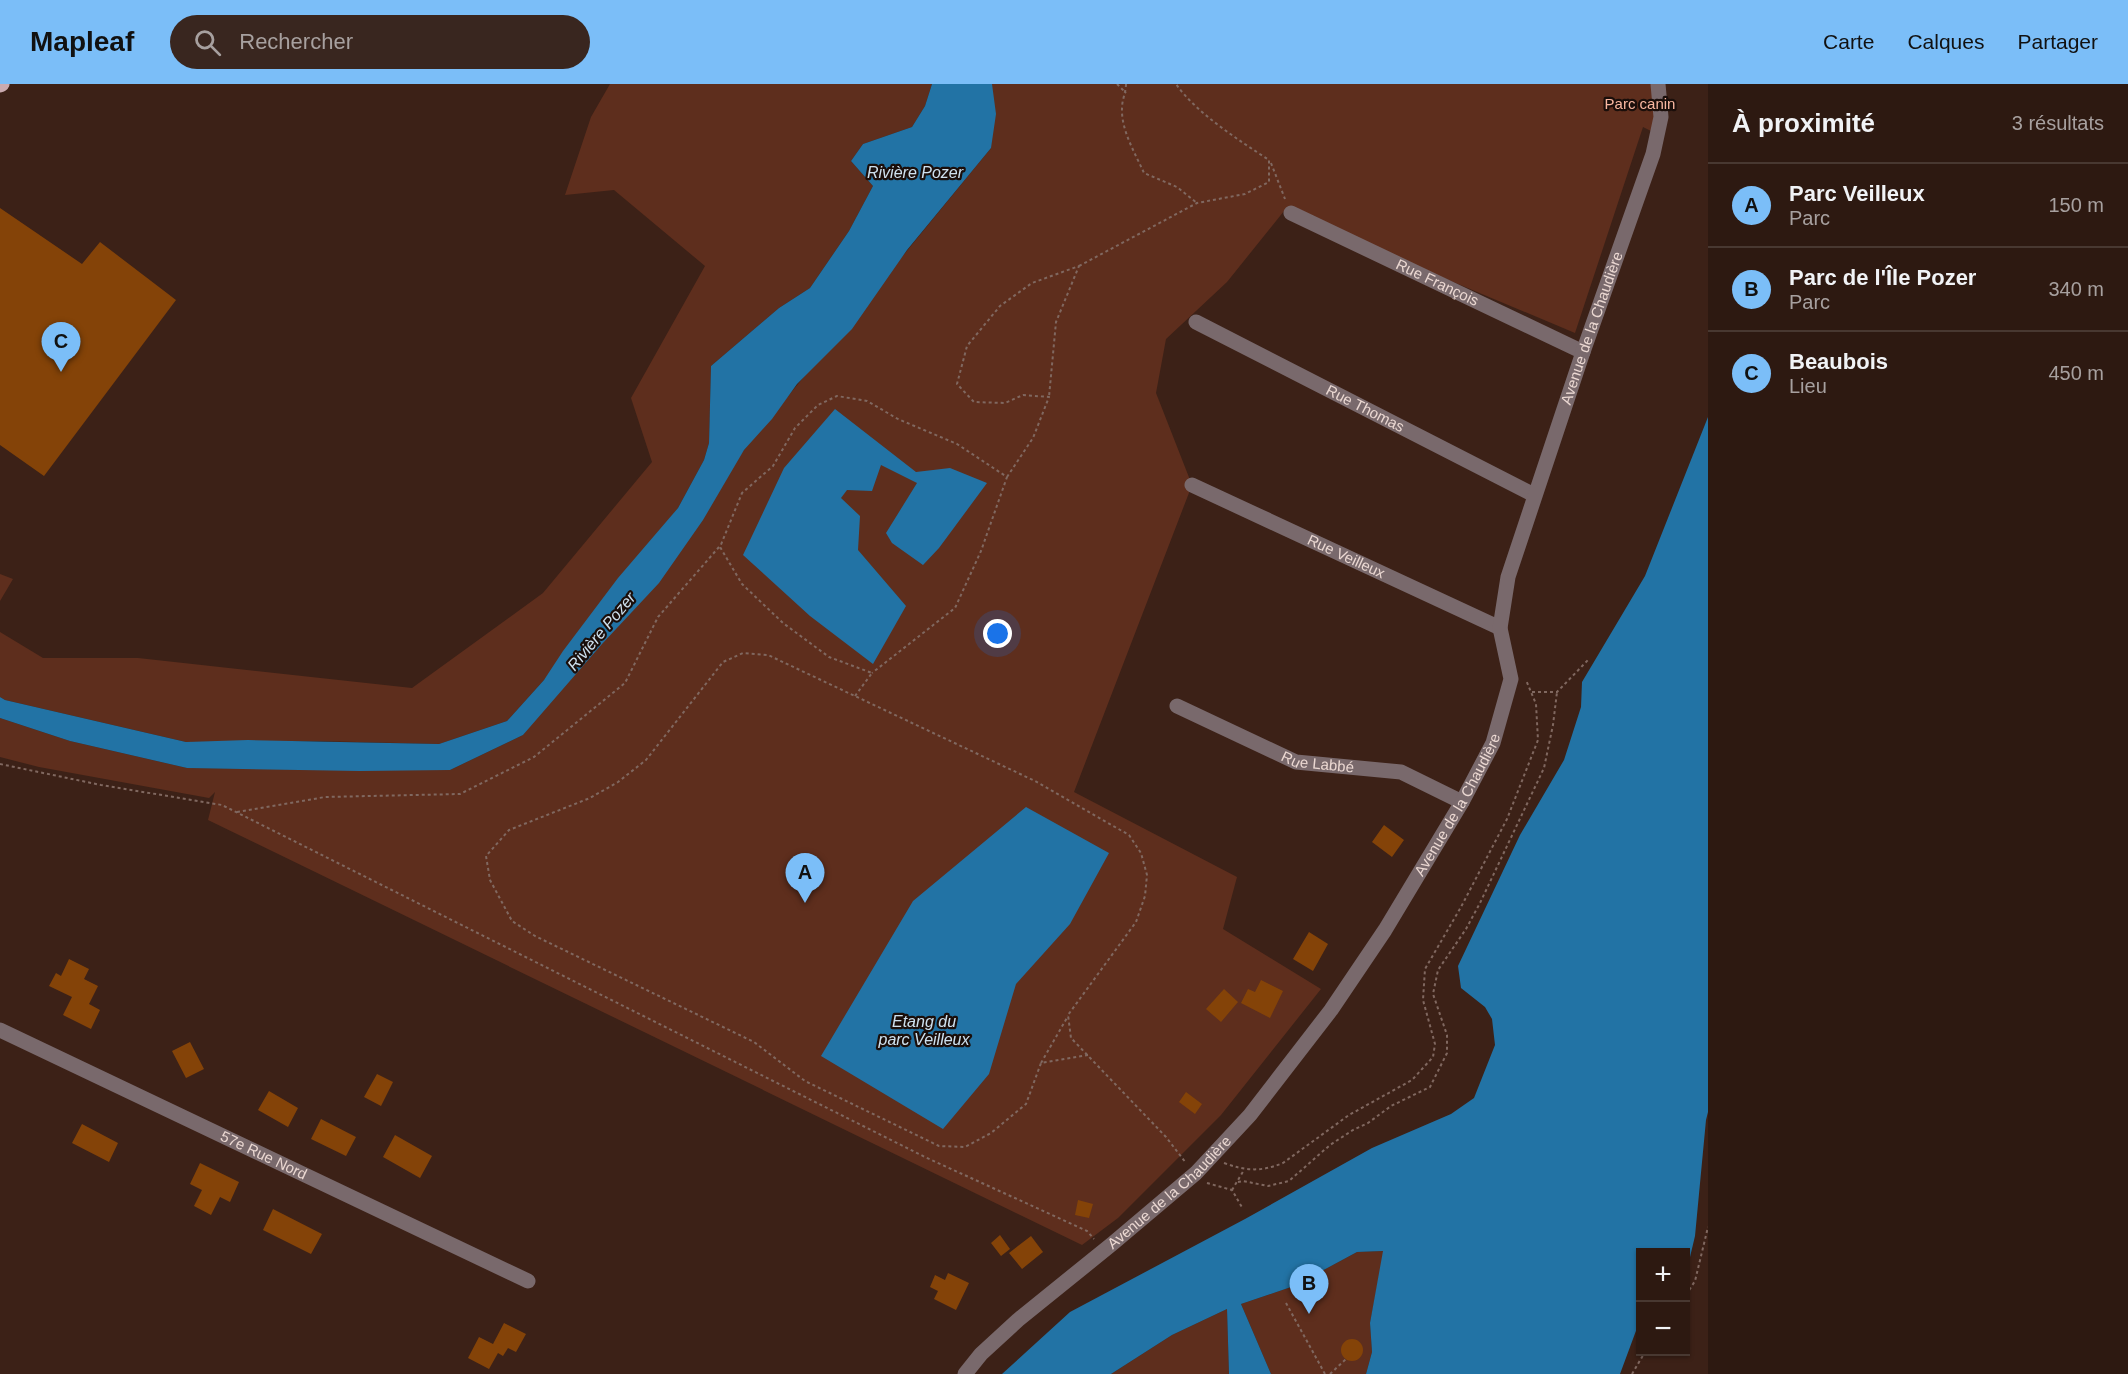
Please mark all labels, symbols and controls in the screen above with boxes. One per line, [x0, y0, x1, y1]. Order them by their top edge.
search box [170, 15, 590, 69]
text: Mapleaf [30, 26, 134, 57]
icon: search [191, 26, 224, 59]
text: Rechercher [239, 29, 353, 54]
text: Carte [1823, 30, 1874, 53]
text: Calques [1907, 30, 1984, 53]
text: Partager [2017, 30, 2098, 53]
park label: Parc canin [1605, 95, 1675, 112]
text: À proximité [1732, 108, 1875, 138]
text: 3 résultats [2012, 112, 2104, 134]
water label: Rivière Pozer [867, 164, 964, 181]
text: Parc Veilleux [1789, 181, 1925, 206]
text: A [1744, 194, 1759, 216]
text: 150 m [2048, 194, 2104, 216]
text: Parc [1789, 207, 1830, 229]
street label: Avenue de la Chaudière [1557, 249, 1626, 407]
street label: Rue François [1394, 255, 1481, 309]
text: Parc de l'Île Pozer [1789, 265, 1976, 290]
text: B [1744, 278, 1759, 300]
text: 340 m [2048, 278, 2104, 300]
text: Parc [1789, 291, 1830, 313]
pin: C [42, 322, 80, 372]
text: Beaubois [1789, 349, 1888, 374]
text: C [1744, 362, 1759, 384]
text: 450 m [2048, 362, 2104, 384]
text: Lieu [1789, 375, 1827, 397]
street label: Rue Thomas [1323, 381, 1407, 435]
street label: Rue Veilleux [1305, 531, 1388, 582]
water label: Rivière Pozer [564, 589, 639, 674]
your location [983, 619, 1012, 648]
street label: Avenue de la Chaudière [1411, 732, 1503, 879]
street label: Rue Labbé [1279, 747, 1355, 775]
pin: A [786, 854, 824, 903]
water label: Etang du parc Veilleux [877, 1013, 971, 1048]
street label: 57e Rue Nord [218, 1127, 310, 1183]
street label: Avenue de la Chaudière [1104, 1132, 1234, 1252]
map controls [1636, 1248, 1690, 1356]
button: + [1636, 1248, 1690, 1302]
pin: B [1290, 1264, 1328, 1314]
button: − [1636, 1302, 1690, 1356]

